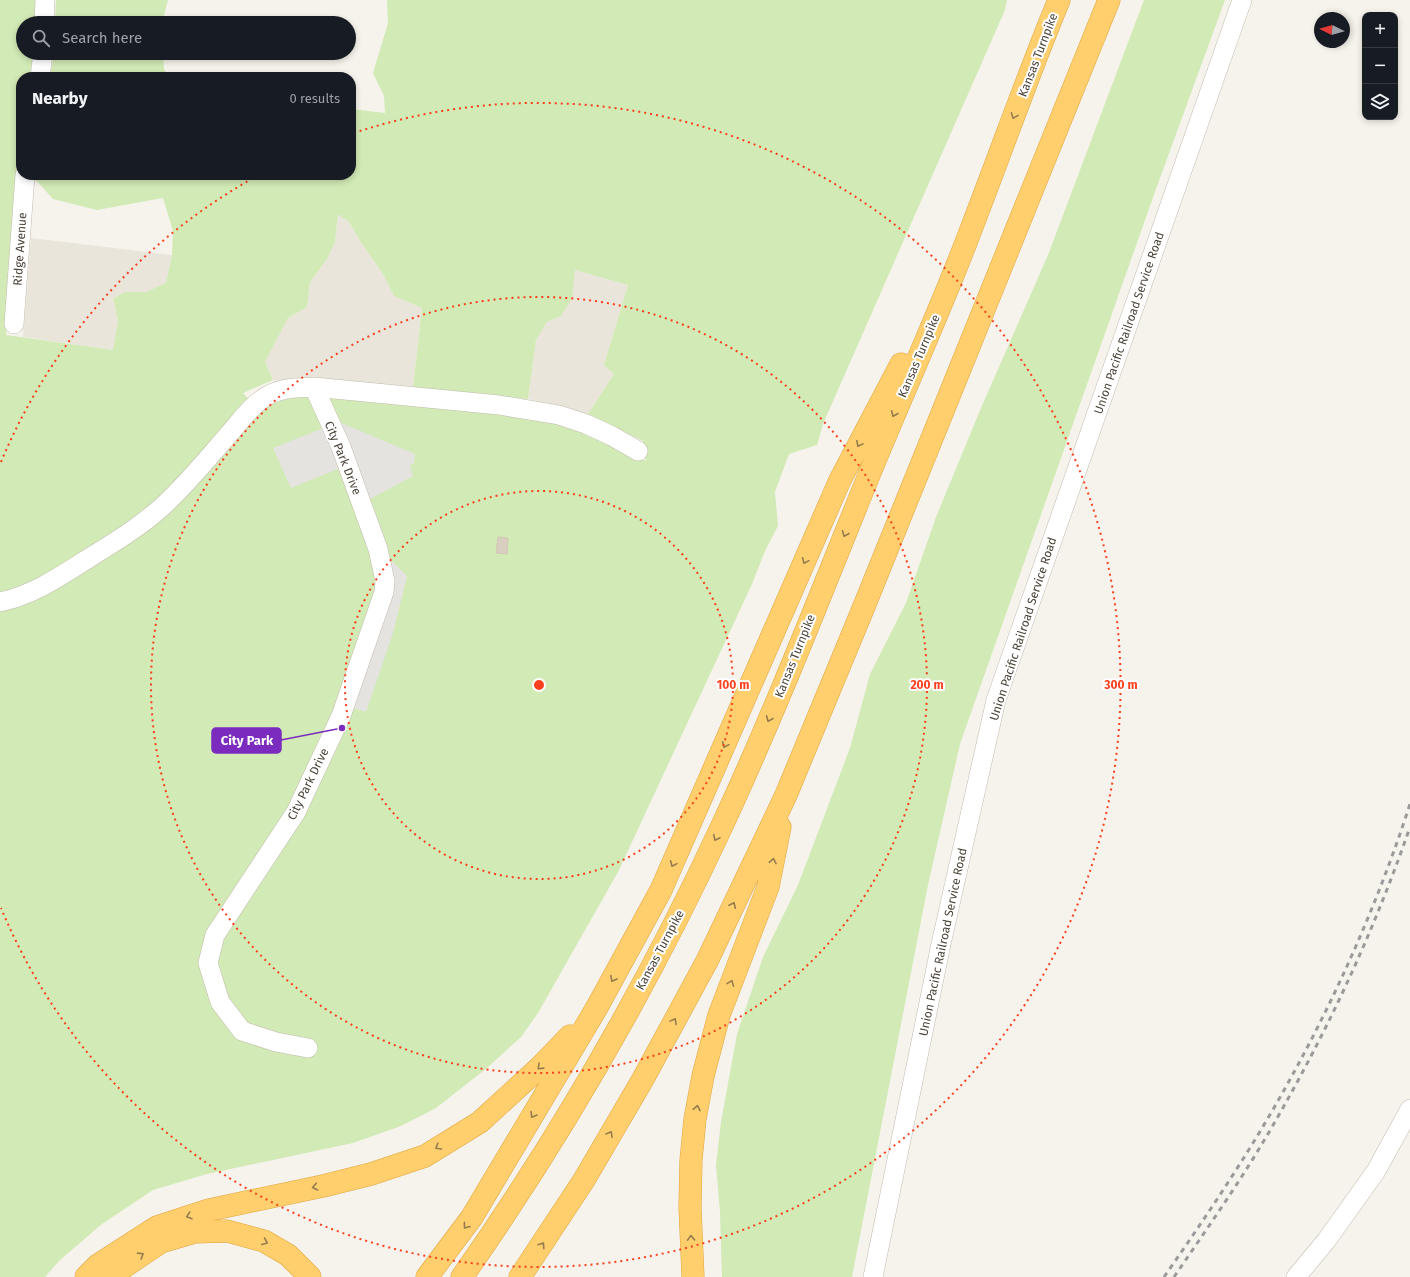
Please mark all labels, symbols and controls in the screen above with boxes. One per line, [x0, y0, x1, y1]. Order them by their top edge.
street label: Kansas Turnpike [1016, 11, 1060, 99]
north arrow [1314, 12, 1350, 48]
map controls [1362, 12, 1398, 120]
button: + [1362, 12, 1398, 48]
search box [16, 16, 356, 60]
icon: search [30, 27, 52, 49]
text: Search here [62, 29, 142, 47]
button: − [1362, 48, 1398, 84]
button: layers [1362, 84, 1398, 120]
text: Nearby [32, 88, 87, 109]
text: 0 results [289, 91, 340, 106]
one-way arrow [1010, 112, 1019, 119]
street label: Ridge Avenue [10, 212, 30, 286]
street label: Union Pacific Railroad Service Road [1091, 230, 1167, 416]
street label: Kansas Turnpike [895, 312, 943, 400]
one-way arrow [891, 410, 899, 417]
street label: City Park Drive [322, 419, 364, 497]
one-way arrow [857, 439, 864, 447]
one-way arrow [841, 530, 849, 537]
street label: Union Pacific Railroad Service Road [987, 536, 1059, 722]
one-way arrow [801, 558, 809, 565]
street label: Kansas Turnpike [772, 612, 818, 700]
centre of rings [532, 678, 546, 692]
text: 100 m [717, 678, 749, 692]
text: 200 m [910, 678, 944, 692]
text: 300 m [1103, 678, 1138, 692]
one-way arrow [766, 716, 774, 723]
callout: City Park [212, 728, 281, 753]
text: City Park [221, 733, 274, 748]
one-way arrow [721, 741, 729, 748]
street label: City Park Drive [285, 746, 331, 822]
one-way arrow [713, 834, 721, 841]
street label: Union Pacific Railroad Service Road [916, 847, 970, 1037]
one-way arrow [768, 857, 777, 864]
one-way arrow [670, 859, 678, 867]
one-way arrow [728, 902, 736, 910]
street label: Kansas Turnpike [633, 908, 687, 992]
one-way arrow [610, 975, 617, 982]
one-way arrow [727, 980, 735, 987]
one-way arrow [670, 1018, 677, 1025]
one-way arrow [537, 1062, 545, 1070]
one-way arrow [692, 1105, 700, 1112]
one-way arrow [531, 1111, 538, 1118]
one-way arrow [606, 1131, 613, 1138]
one-way arrow [435, 1143, 442, 1150]
one-way arrow [312, 1183, 318, 1191]
one-way arrow [185, 1212, 192, 1220]
one-way arrow [463, 1221, 470, 1228]
one-way arrow [687, 1235, 695, 1241]
one-way arrow [260, 1237, 268, 1245]
one-way arrow [537, 1242, 544, 1249]
one-way arrow [137, 1252, 144, 1259]

